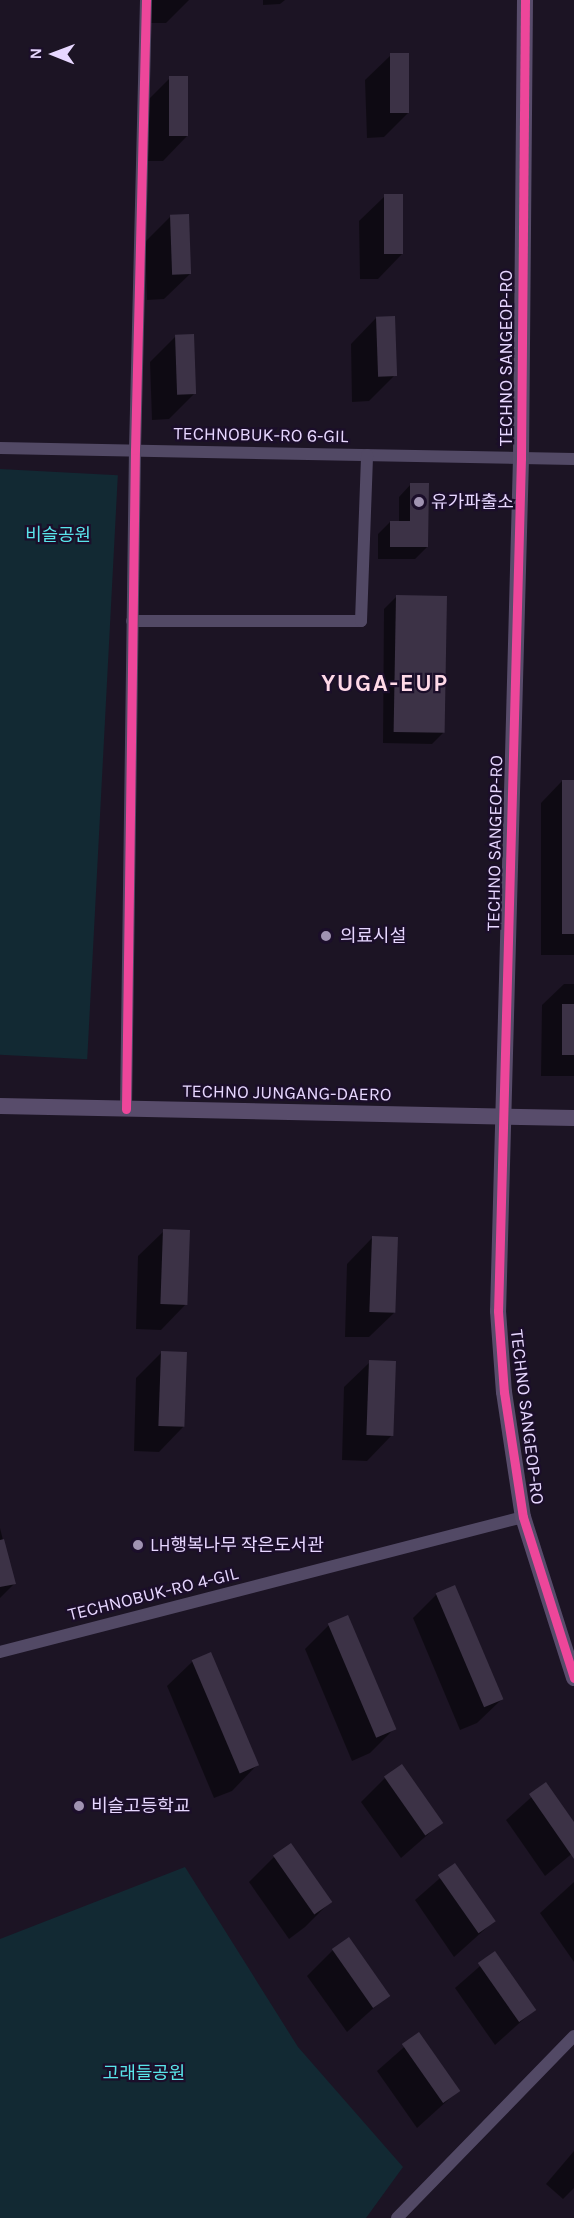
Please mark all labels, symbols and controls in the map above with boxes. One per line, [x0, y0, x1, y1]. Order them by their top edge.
north arrow [24, 24, 84, 84]
text: N [26, 48, 45, 60]
street label: TECHNO SANGEOP-RO [495, 270, 517, 446]
street label: TECHNOBUK-RO 6-GIL [173, 423, 349, 447]
place label: 유가파출소 [431, 491, 514, 513]
marker: 유가파출소 [412, 495, 426, 509]
park label: 비슬공원 [25, 524, 91, 546]
district label: YUGA-EUP [321, 670, 449, 698]
street label: TECHNO SANGEOP-RO [483, 755, 507, 931]
place label: 의료시설 [340, 925, 406, 947]
marker: 의료시설 [317, 927, 335, 945]
street label: TECHNO JUNGANG-DAERO [182, 1080, 392, 1106]
street label: TECHNO SANGEOP-RO [506, 1328, 548, 1506]
place label: LH행복나무 작은도서관 [150, 1534, 324, 1556]
marker: LH행복나무 작은도서관 [131, 1538, 145, 1552]
street label: TECHNOBUK-RO 4-GIL [66, 1562, 240, 1626]
place label: 비슬고등학교 [91, 1795, 190, 1817]
marker: 비슬고등학교 [72, 1799, 86, 1813]
park label: 고래들공원 [103, 2062, 185, 2084]

